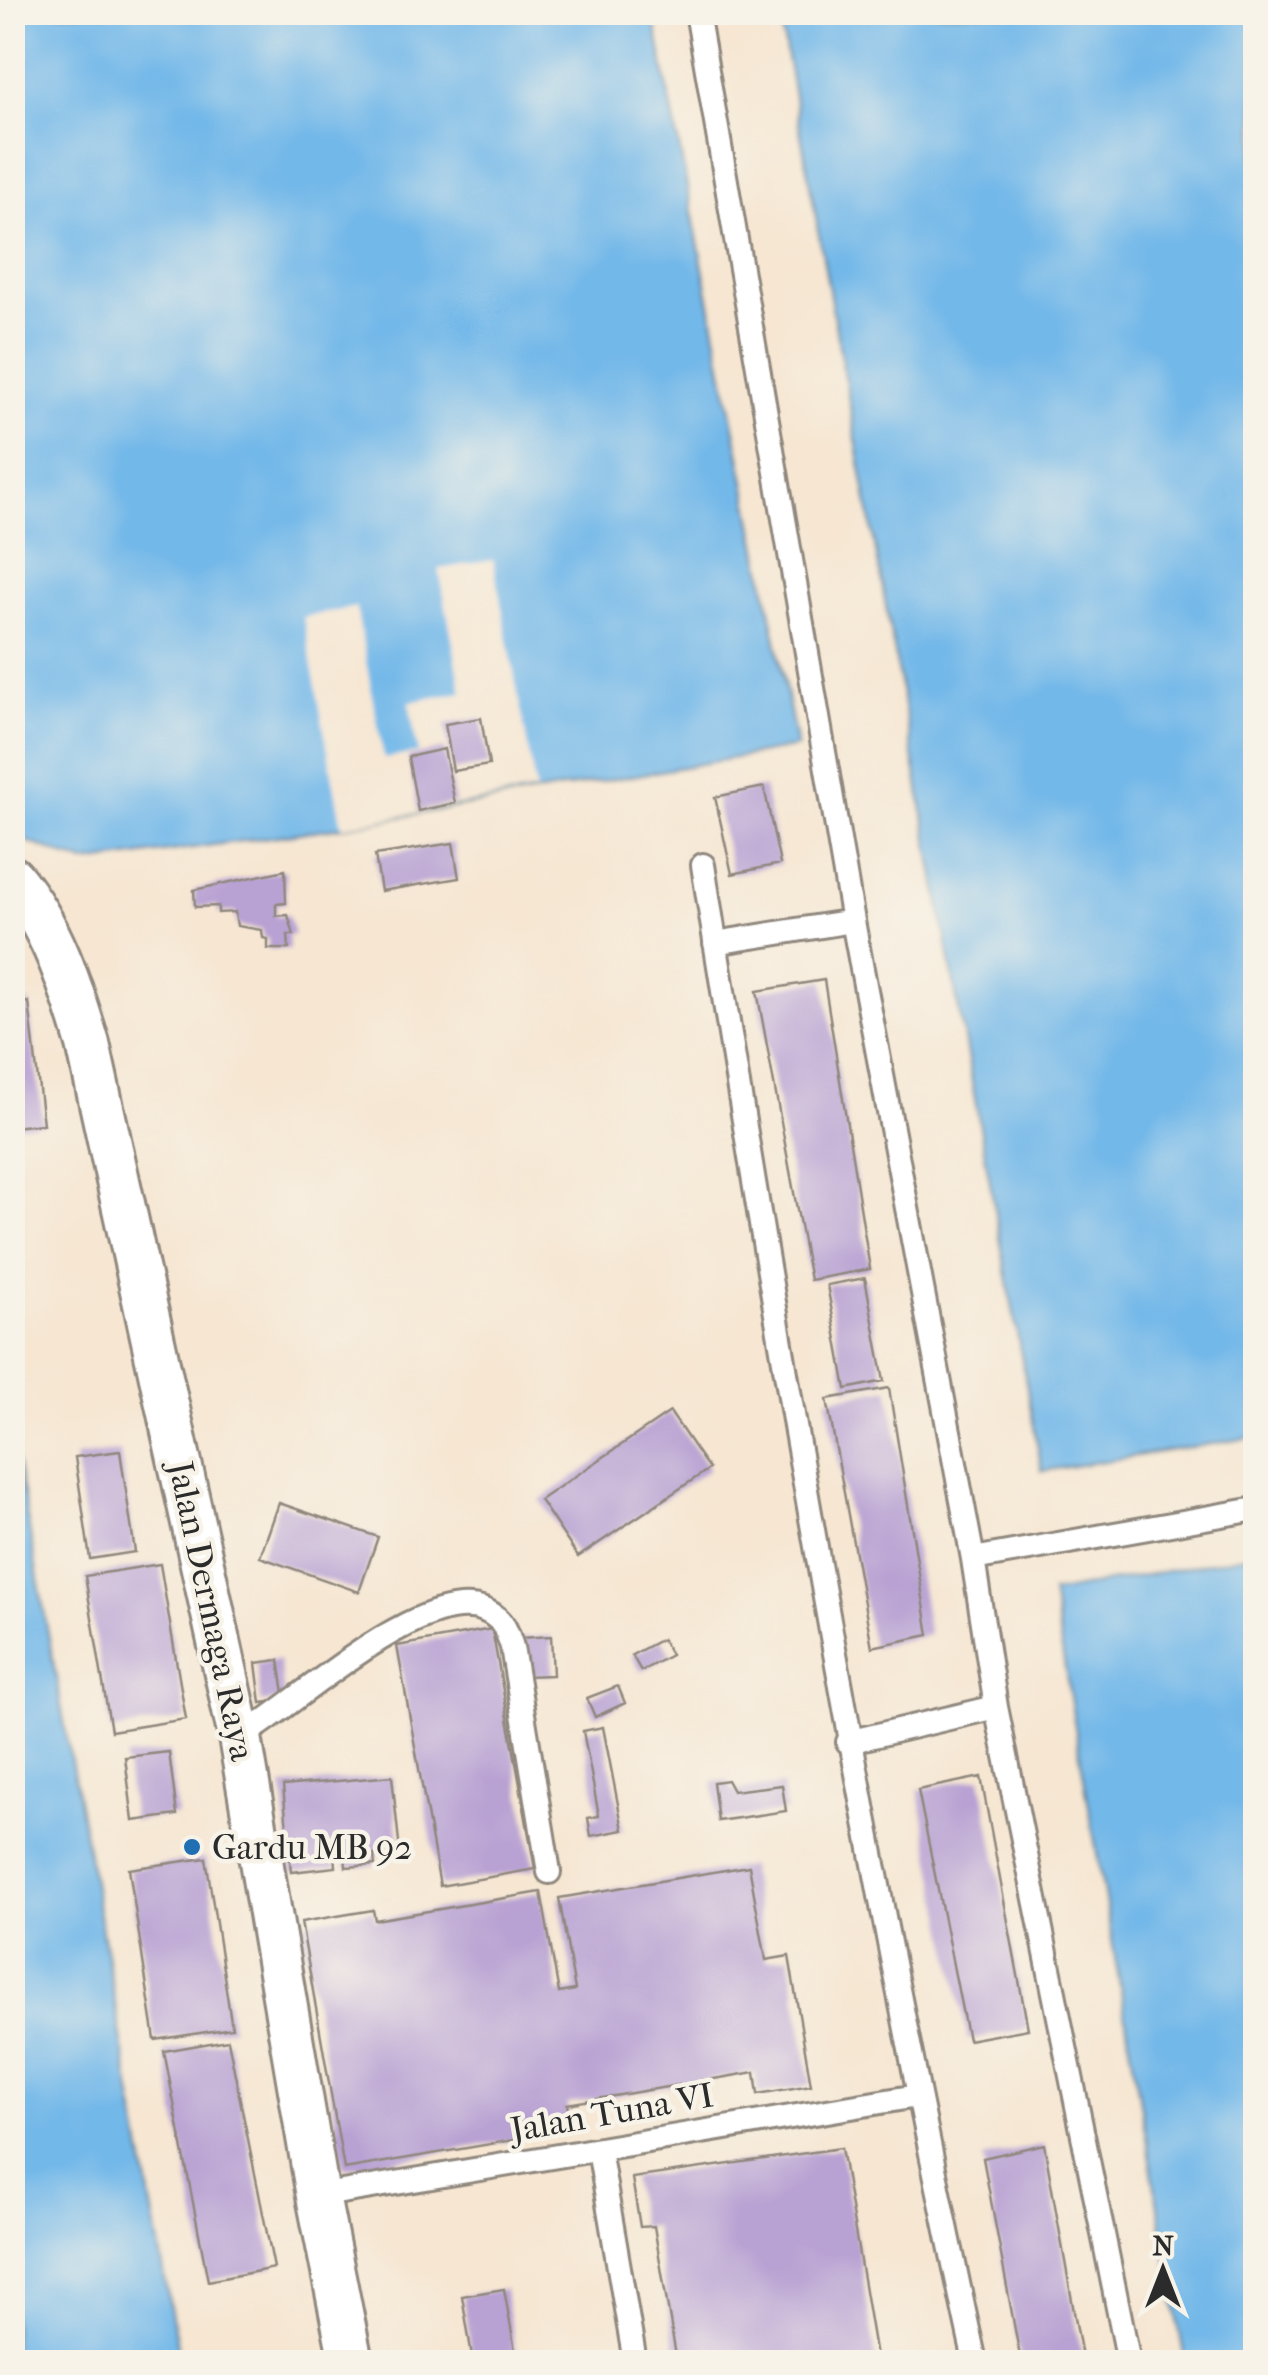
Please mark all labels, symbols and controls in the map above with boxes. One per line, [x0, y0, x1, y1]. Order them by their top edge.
street label: Jalan Dermaga Raya [159, 1455, 263, 1765]
place label: Gardu MB 92 [212, 1827, 412, 1868]
marker: Gardu MB 92 [181, 1836, 203, 1858]
street label: Jalan Tuna VI [504, 2074, 717, 2151]
north arrow [1113, 2220, 1213, 2320]
text: N [1152, 2229, 1174, 2262]

